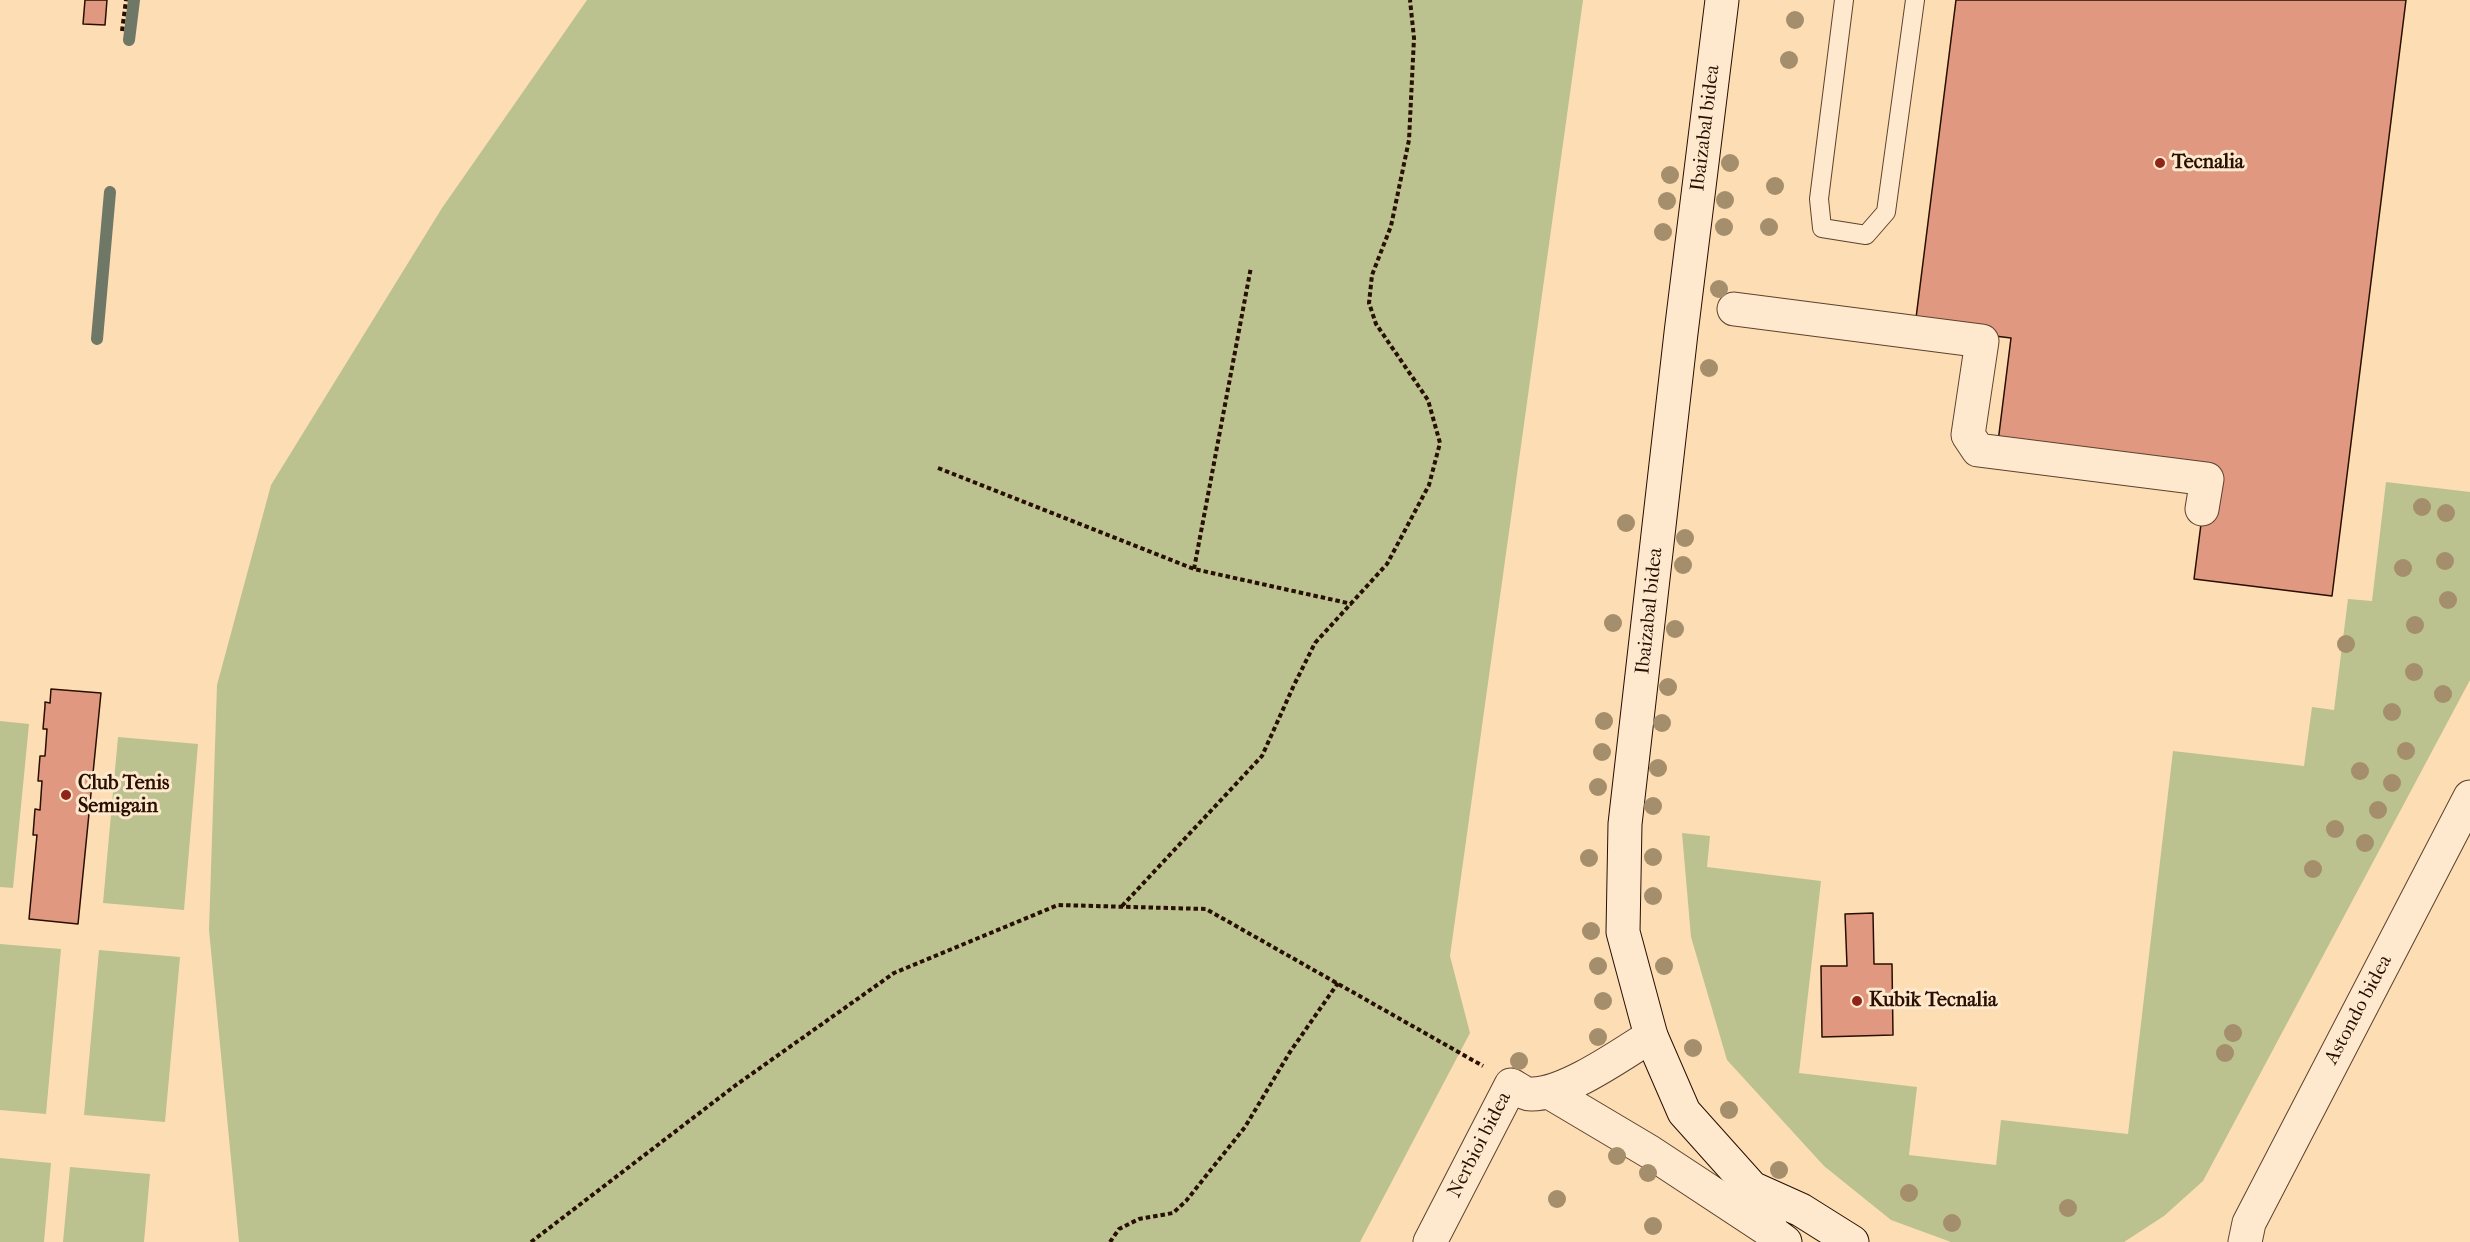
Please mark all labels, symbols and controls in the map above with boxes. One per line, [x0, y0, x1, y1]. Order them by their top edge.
street label: Ibaizabal bidea [1686, 63, 1726, 193]
place label: Tecnalia [2172, 151, 2244, 175]
marker: Tecnalia [2153, 156, 2167, 170]
street label: Ibaizabal bidea [1631, 546, 1669, 676]
place label: Club Tenis Semigain [78, 772, 169, 819]
marker: Club Tenis Semigain [59, 788, 73, 802]
street label: Astondo bidea [2320, 951, 2398, 1069]
place label: Kubik Tecnalia [1869, 989, 1997, 1013]
marker: Kubik Tecnalia [1850, 994, 1864, 1008]
street label: Nerbioi bidea [1443, 1088, 1517, 1202]

